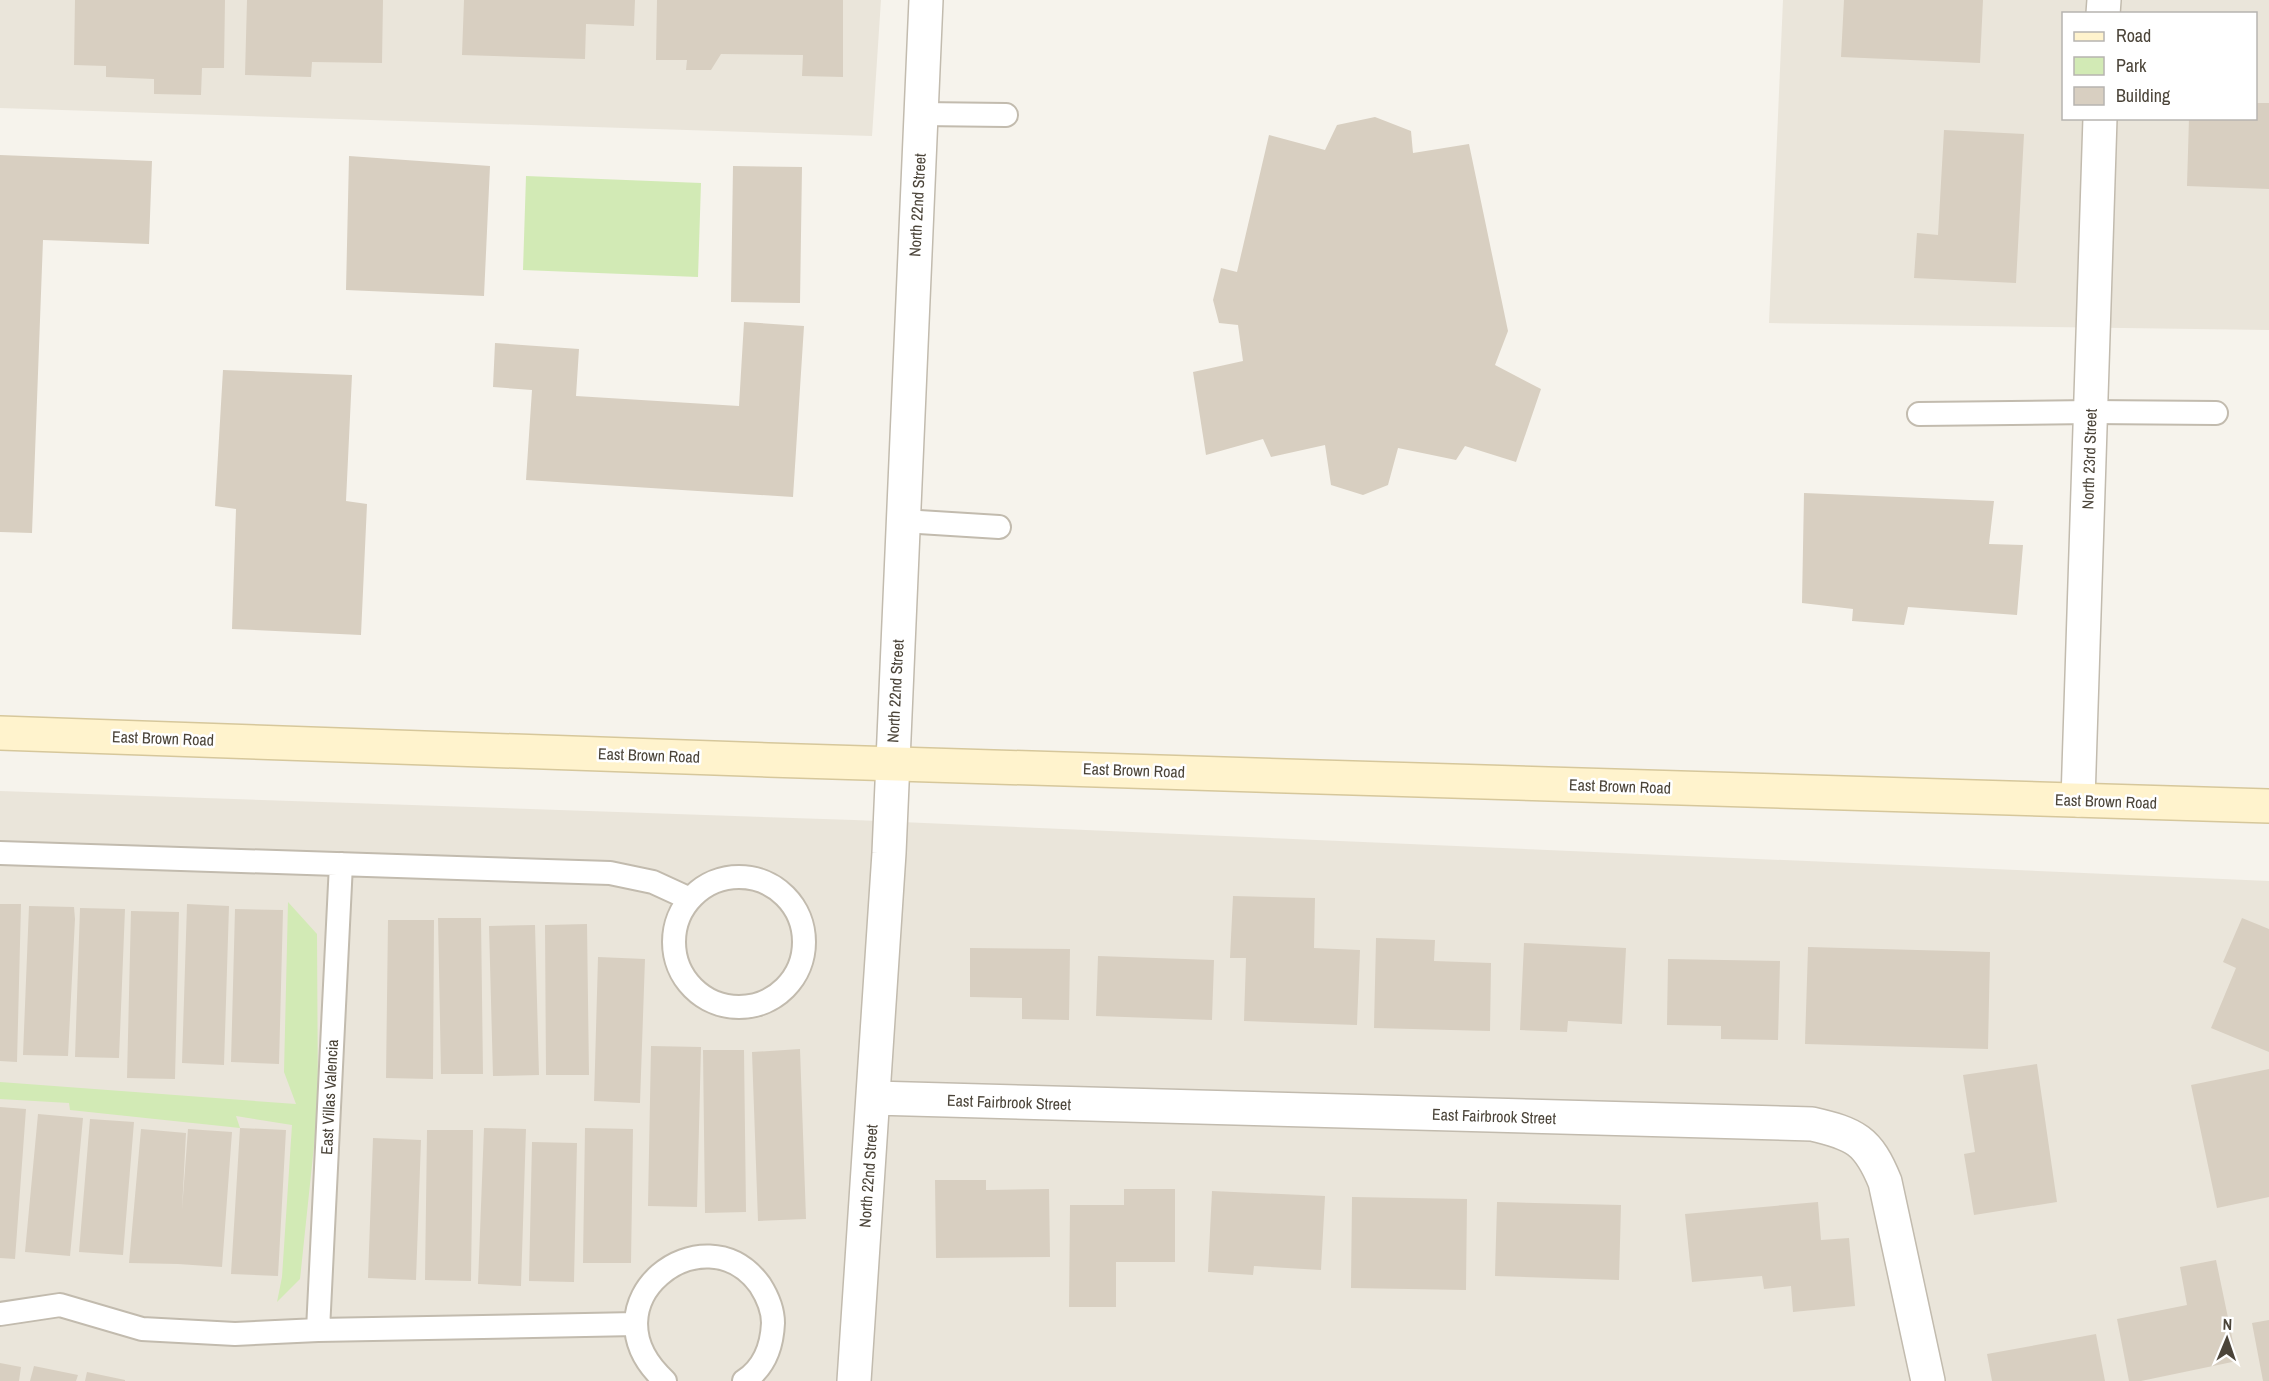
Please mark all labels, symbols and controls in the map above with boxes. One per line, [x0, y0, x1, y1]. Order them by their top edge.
legend [2062, 12, 2257, 120]
text: Road [2116, 23, 2151, 48]
text: Park [2116, 53, 2147, 78]
text: Building [2116, 83, 2171, 108]
street label: North 22nd Street [903, 152, 931, 257]
street label: North 23rd Street [2076, 408, 2102, 510]
street label: North 22nd Street [881, 638, 909, 743]
street label: East Brown Road [112, 725, 214, 751]
street label: East Brown Road [598, 742, 700, 768]
street label: East Brown Road [1083, 757, 1185, 783]
street label: East Brown Road [1569, 773, 1671, 799]
street label: East Brown Road [2055, 788, 2157, 814]
street label: East Villas Valencia [315, 1038, 343, 1155]
street label: East Fairbrook Street [947, 1089, 1072, 1115]
street label: East Fairbrook Street [1432, 1103, 1557, 1129]
street label: North 22nd Street [853, 1123, 883, 1228]
north arrow [2197, 1309, 2257, 1369]
text: N [2222, 1313, 2233, 1335]

